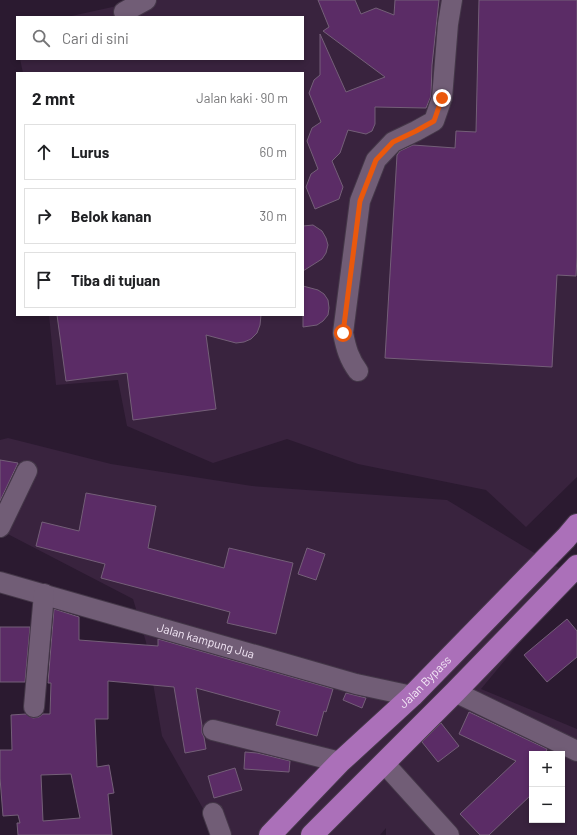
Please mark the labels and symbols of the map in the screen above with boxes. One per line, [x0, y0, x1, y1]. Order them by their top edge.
route end [433, 89, 451, 107]
route start [334, 324, 352, 342]
street label: Jalan kampung Jua [156, 619, 256, 661]
street label: Jalan Bypass [396, 652, 454, 710]

